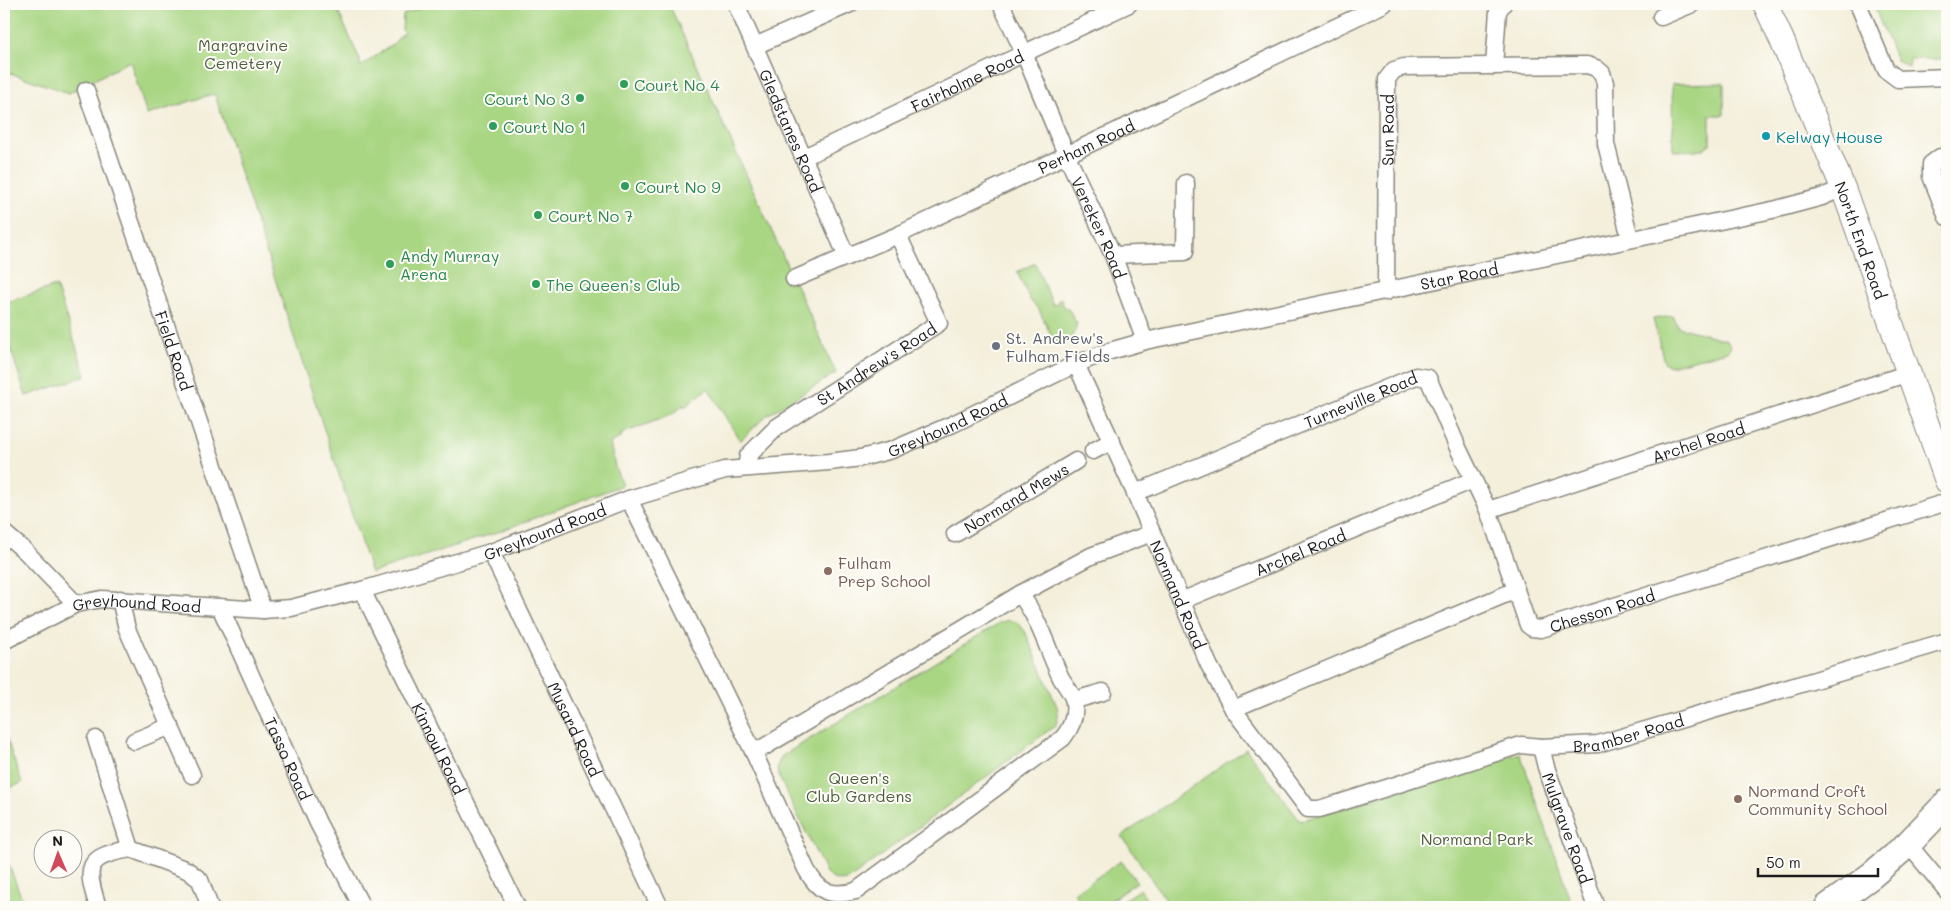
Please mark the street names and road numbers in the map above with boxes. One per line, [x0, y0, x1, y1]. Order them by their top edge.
street label: Fairholme Road [907, 45, 1027, 116]
street label: Gledstanes Road [755, 66, 828, 195]
street label: Sun Road [1376, 94, 1397, 166]
street label: Perham Road [1034, 114, 1138, 178]
street label: Vereker Road [1067, 173, 1131, 281]
street label: North End Road [1831, 178, 1892, 302]
street label: Star Road [1418, 257, 1500, 294]
street label: Field Road [151, 308, 198, 393]
street label: St Andrew's Road [812, 317, 940, 409]
street label: Turneville Road [1300, 366, 1420, 432]
street label: Greyhound Road [884, 389, 1011, 461]
street label: Archel Road [1649, 417, 1747, 467]
street label: Normand Mews [959, 458, 1072, 537]
street label: Greyhound Road [481, 498, 609, 564]
street label: Archel Road [1252, 523, 1349, 580]
street label: Normand Road [1146, 537, 1211, 652]
street label: Chesson Road [1547, 584, 1657, 636]
street label: Greyhound Road [70, 588, 202, 616]
street label: Musard Road [544, 678, 607, 780]
street label: Kinnoul Road [408, 699, 471, 798]
street label: Bramber Road [1572, 709, 1686, 756]
street label: Tasso Road [261, 713, 317, 803]
street label: Mulgrave Road [1538, 769, 1597, 886]

